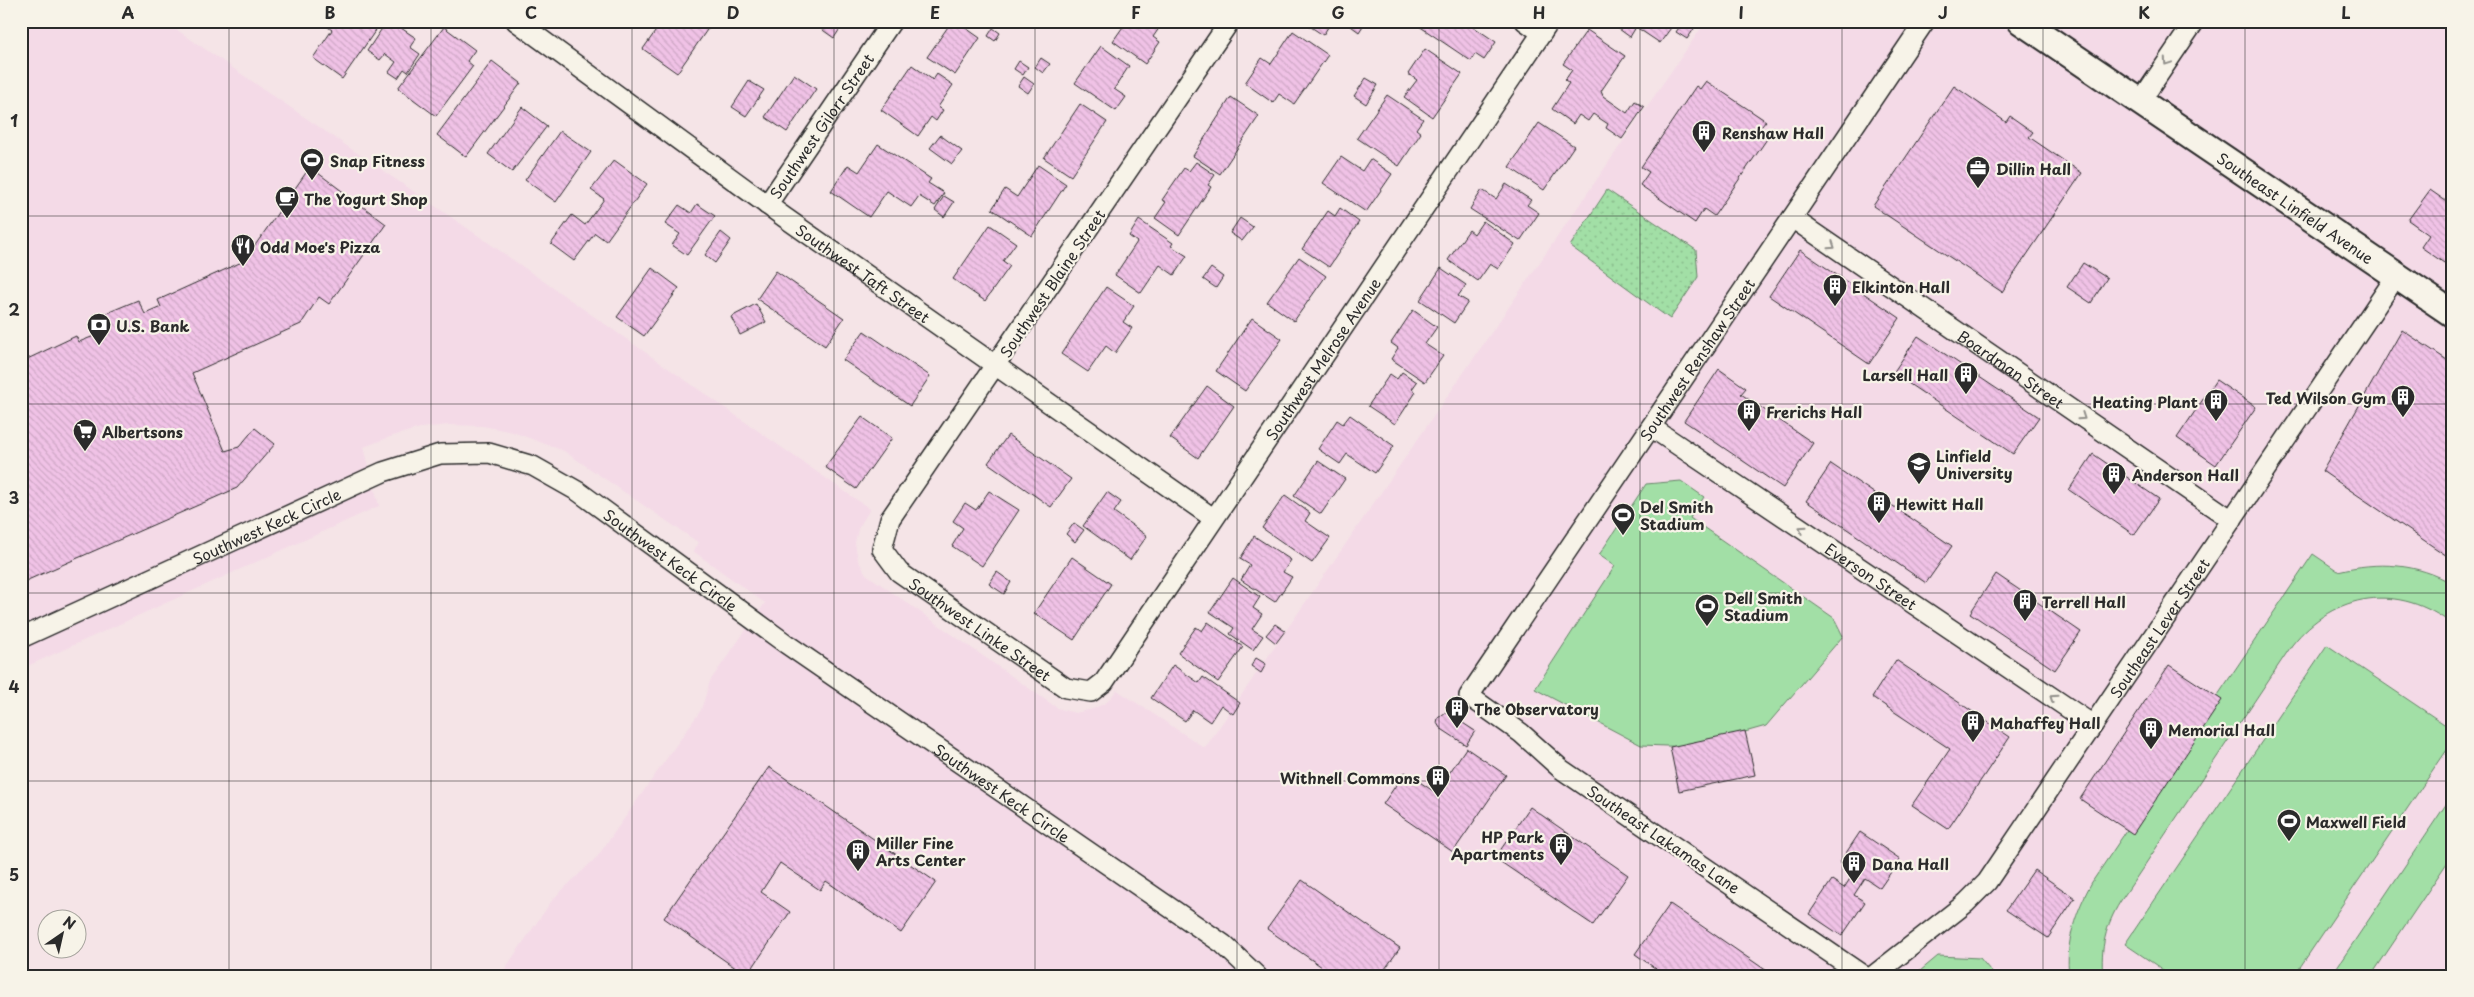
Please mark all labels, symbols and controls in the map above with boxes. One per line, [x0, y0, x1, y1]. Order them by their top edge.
text: A [122, 0, 135, 24]
text: B [325, 0, 336, 24]
text: C [525, 0, 537, 24]
text: D [727, 0, 739, 24]
text: E [930, 0, 940, 24]
text: F [1131, 0, 1141, 24]
text: G [1331, 0, 1345, 24]
text: H [1533, 0, 1545, 24]
text: I [1738, 0, 1744, 24]
text: J [1938, 0, 1948, 24]
text: K [2138, 0, 2150, 24]
text: L [2341, 0, 2351, 24]
street label: Southwest Gilorr Street [763, 48, 879, 203]
one-way arrow [2164, 56, 2173, 65]
text: 1 [10, 108, 18, 132]
building icon: Renshaw Hall [1691, 119, 1717, 153]
place label: Renshaw Hall [1722, 121, 1824, 144]
street label: Southeast Linfield Avenue [2213, 146, 2379, 269]
sports icon: Snap Fitness [299, 147, 325, 181]
place label: Snap Fitness [330, 149, 425, 172]
office icon: Dillin Hall [1965, 155, 1991, 189]
place label: Dillin Hall [1996, 157, 2071, 180]
cafe icon: The Yogurt Shop [274, 185, 300, 219]
place label: The Yogurt Shop [304, 187, 428, 210]
street label: Southwest Blaine Street [994, 204, 1110, 362]
street label: Southwest Taft Street [792, 218, 935, 328]
restaurant icon: Odd Moe's Pizza [230, 233, 256, 267]
place label: Odd Moe's Pizza [260, 235, 380, 258]
one-way arrow [1826, 240, 1836, 249]
street label: Southwest Melrose Avenue [1259, 273, 1385, 444]
street label: Southwest Renshaw Street [1633, 273, 1760, 445]
building icon: Elkinton Hall [1822, 273, 1848, 307]
place label: Elkinton Hall [1852, 275, 1950, 298]
text: 2 [8, 297, 20, 321]
bank icon: U.S. Bank [86, 312, 112, 346]
place label: U.S. Bank [116, 314, 190, 337]
street label: Boardman Street [1953, 324, 2069, 413]
building icon: Larsell Hall [1953, 361, 1979, 395]
place label: Larsell Hall [1863, 363, 1948, 386]
building icon: Ted Wilson Gym [2390, 384, 2416, 418]
place label: Ted Wilson Gym [2266, 386, 2386, 409]
building icon: Heating Plant [2203, 388, 2229, 422]
place label: Heating Plant [2092, 390, 2198, 413]
building icon: Frerichs Hall [1736, 398, 1762, 432]
place label: Frerichs Hall [1766, 400, 1862, 423]
one-way arrow [2077, 410, 2086, 420]
supermarket icon: Albertsons [72, 418, 98, 452]
place label: Albertsons [102, 420, 183, 443]
place label: Linfield University [1936, 444, 2013, 484]
school or university icon: Linfield University [1906, 451, 1932, 485]
building icon: Anderson Hall [2101, 461, 2127, 495]
place label: Anderson Hall [2131, 463, 2239, 486]
street label: Southwest Keck Circle [188, 481, 344, 569]
text: 3 [9, 485, 19, 509]
building icon: Hewitt Hall [1866, 490, 1892, 524]
place label: Hewitt Hall [1896, 492, 1983, 515]
place label: Del Smith Stadium [1640, 495, 1713, 535]
sports icon: Del Smith Stadium [1610, 502, 1636, 536]
street label: Southwest Keck Circle [599, 503, 743, 616]
one-way arrow [1798, 526, 1808, 535]
street label: Everson Street [1821, 536, 1922, 615]
street label: Southeast Lever Street [2103, 553, 2214, 702]
street label: Southwest Linke Street [905, 571, 1056, 686]
place label: Dell Smith Stadium [1724, 586, 1802, 626]
building icon: Terrell Hall [2012, 588, 2038, 622]
place label: Terrell Hall [2042, 590, 2125, 613]
sports icon: Dell Smith Stadium [1694, 593, 1720, 627]
text: 4 [9, 674, 20, 698]
building icon: The Observatory [1444, 695, 1470, 729]
one-way arrow [2049, 695, 2059, 704]
place label: The Observatory [1474, 697, 1599, 720]
building icon: Mahaffey Hall [1960, 709, 1986, 743]
place label: Mahaffey Hall [1990, 711, 2100, 734]
building icon: Memorial Hall [2138, 716, 2164, 750]
place label: Memorial Hall [2168, 718, 2275, 741]
street label: Southwest Keck Circle [930, 737, 1075, 847]
building icon: Withnell Commons [1425, 764, 1451, 798]
place label: Withnell Commons [1280, 766, 1420, 789]
street label: Southeast Lakamas Lane [1583, 779, 1745, 899]
sports icon: Maxwell Field [2276, 808, 2302, 842]
place label: Maxwell Field [2306, 810, 2406, 833]
place label: HP Park Apartments [1451, 825, 1544, 865]
place label: Miller Fine Arts Center [875, 831, 966, 871]
building icon: HP Park Apartments [1548, 832, 1574, 866]
building icon: Miller Fine Arts Center [845, 838, 871, 872]
building icon: Dana Hall [1841, 850, 1867, 884]
place label: Dana Hall [1872, 852, 1949, 875]
text: 5 [9, 862, 19, 886]
north arrow [38, 910, 88, 960]
text: N [59, 911, 80, 935]

